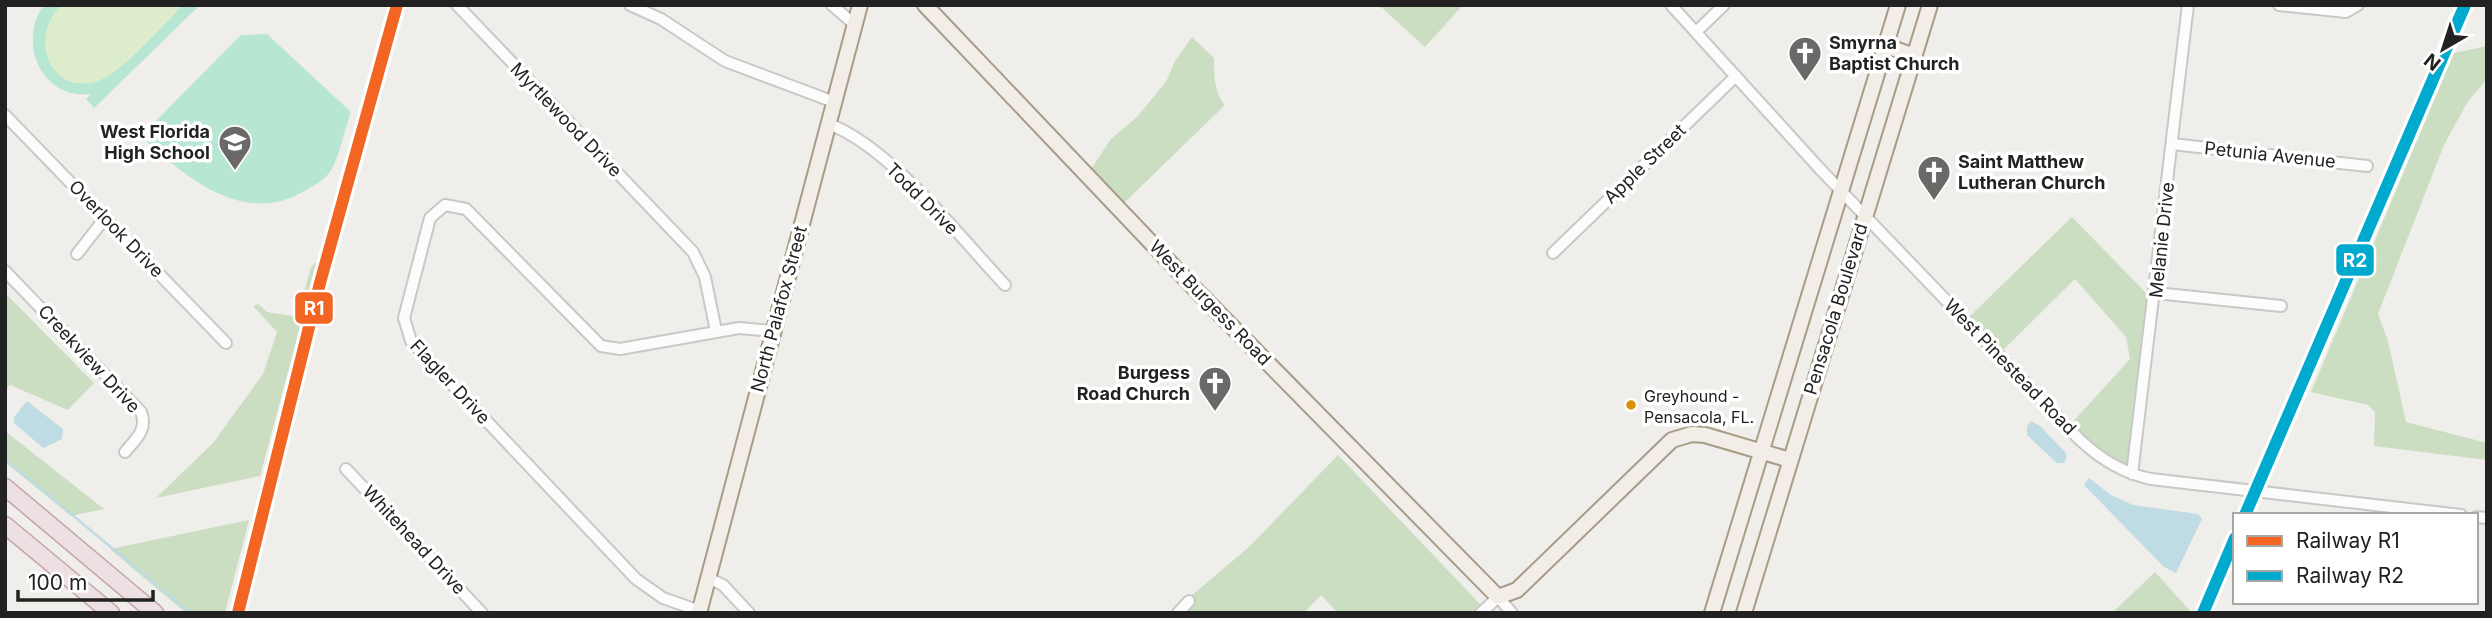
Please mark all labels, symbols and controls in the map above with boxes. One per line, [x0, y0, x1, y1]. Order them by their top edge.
north arrow [2408, 14, 2478, 84]
place label: Smyrna Baptist Church [1829, 32, 1960, 74]
church icon: Smyrna Baptist Church [1786, 34, 1824, 83]
text: N [2420, 48, 2445, 75]
street label: Myrtlewood Drive [506, 58, 626, 181]
street label: Apple Street [1600, 119, 1690, 208]
place label: West Florida High School [100, 121, 210, 163]
school or university icon: West Florida High School [216, 123, 254, 172]
street label: Petunia Avenue [2203, 137, 2337, 172]
place label: Saint Matthew Lutheran Church [1958, 151, 2105, 193]
church icon: Saint Matthew Lutheran Church [1915, 153, 1953, 202]
street label: Todd Drive [882, 158, 963, 239]
street label: Overlook Drive [65, 176, 168, 281]
street label: Melanie Drive [2145, 181, 2178, 299]
street label: Pensacola Boulevard [1799, 221, 1872, 397]
street label: North Palafox Street [746, 223, 811, 394]
street label: West Burgess Road [1145, 236, 1275, 370]
line badge: R2 [2335, 243, 2375, 277]
text: R2 [2343, 249, 2367, 272]
line badge: R1 [294, 291, 334, 325]
street label: West Pinestead Road [1940, 295, 2081, 439]
text: R1 [304, 297, 324, 320]
street label: Creekview Drive [34, 300, 145, 417]
street label: Flagler Drive [406, 335, 495, 428]
place label: Burgess Road Church [1077, 362, 1190, 404]
church icon: Burgess Road Church [1196, 364, 1234, 413]
place label: Greyhound - Pensacola, FL. [1644, 386, 1754, 427]
marker: Greyhound - Pensacola, FL. [1624, 398, 1638, 412]
street label: Whitehead Drive [359, 481, 470, 598]
legend [2233, 513, 2478, 604]
text: Railway R1 [2296, 528, 2400, 553]
scale bar [18, 558, 152, 602]
text: Railway R2 [2296, 563, 2404, 588]
text: 100 m [28, 570, 87, 595]

